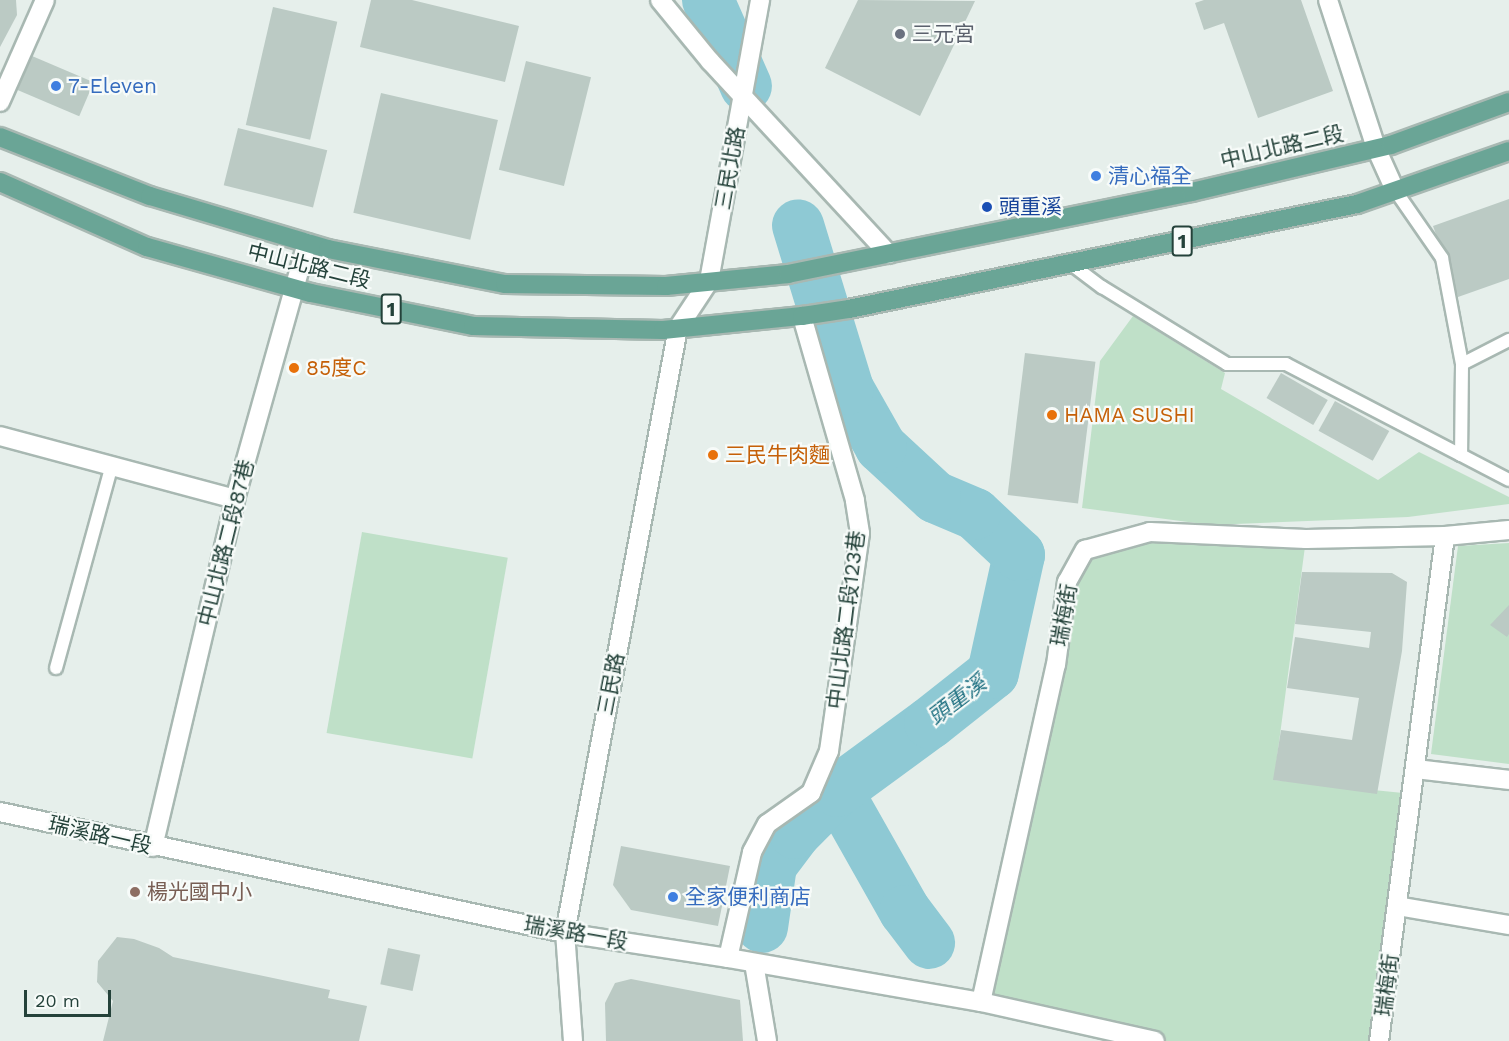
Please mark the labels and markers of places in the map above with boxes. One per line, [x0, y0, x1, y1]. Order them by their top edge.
place label: 三元宮 [912, 21, 975, 47]
marker: 三元宮 [893, 27, 907, 41]
place label: 7-Eleven [68, 73, 157, 99]
marker: 7-Eleven [49, 79, 63, 93]
place label: 清心福全 [1108, 163, 1192, 189]
marker: 清心福全 [1089, 169, 1103, 183]
place label: 頭重溪 [999, 194, 1062, 220]
marker: 頭重溪 [980, 200, 994, 214]
place label: 85度C [306, 355, 367, 381]
marker: 85度C [287, 361, 301, 375]
place label: HAMA SUSHI [1064, 402, 1196, 428]
marker: HAMA SUSHI [1045, 408, 1059, 422]
place label: 三民牛肉麵 [725, 442, 830, 468]
marker: 三民牛肉麵 [706, 448, 720, 462]
place label: 楊光國中小 [147, 879, 252, 905]
place label: 全家便利商店 [685, 884, 811, 910]
marker: 楊光國中小 [128, 885, 142, 899]
marker: 全家便利商店 [666, 890, 680, 904]

